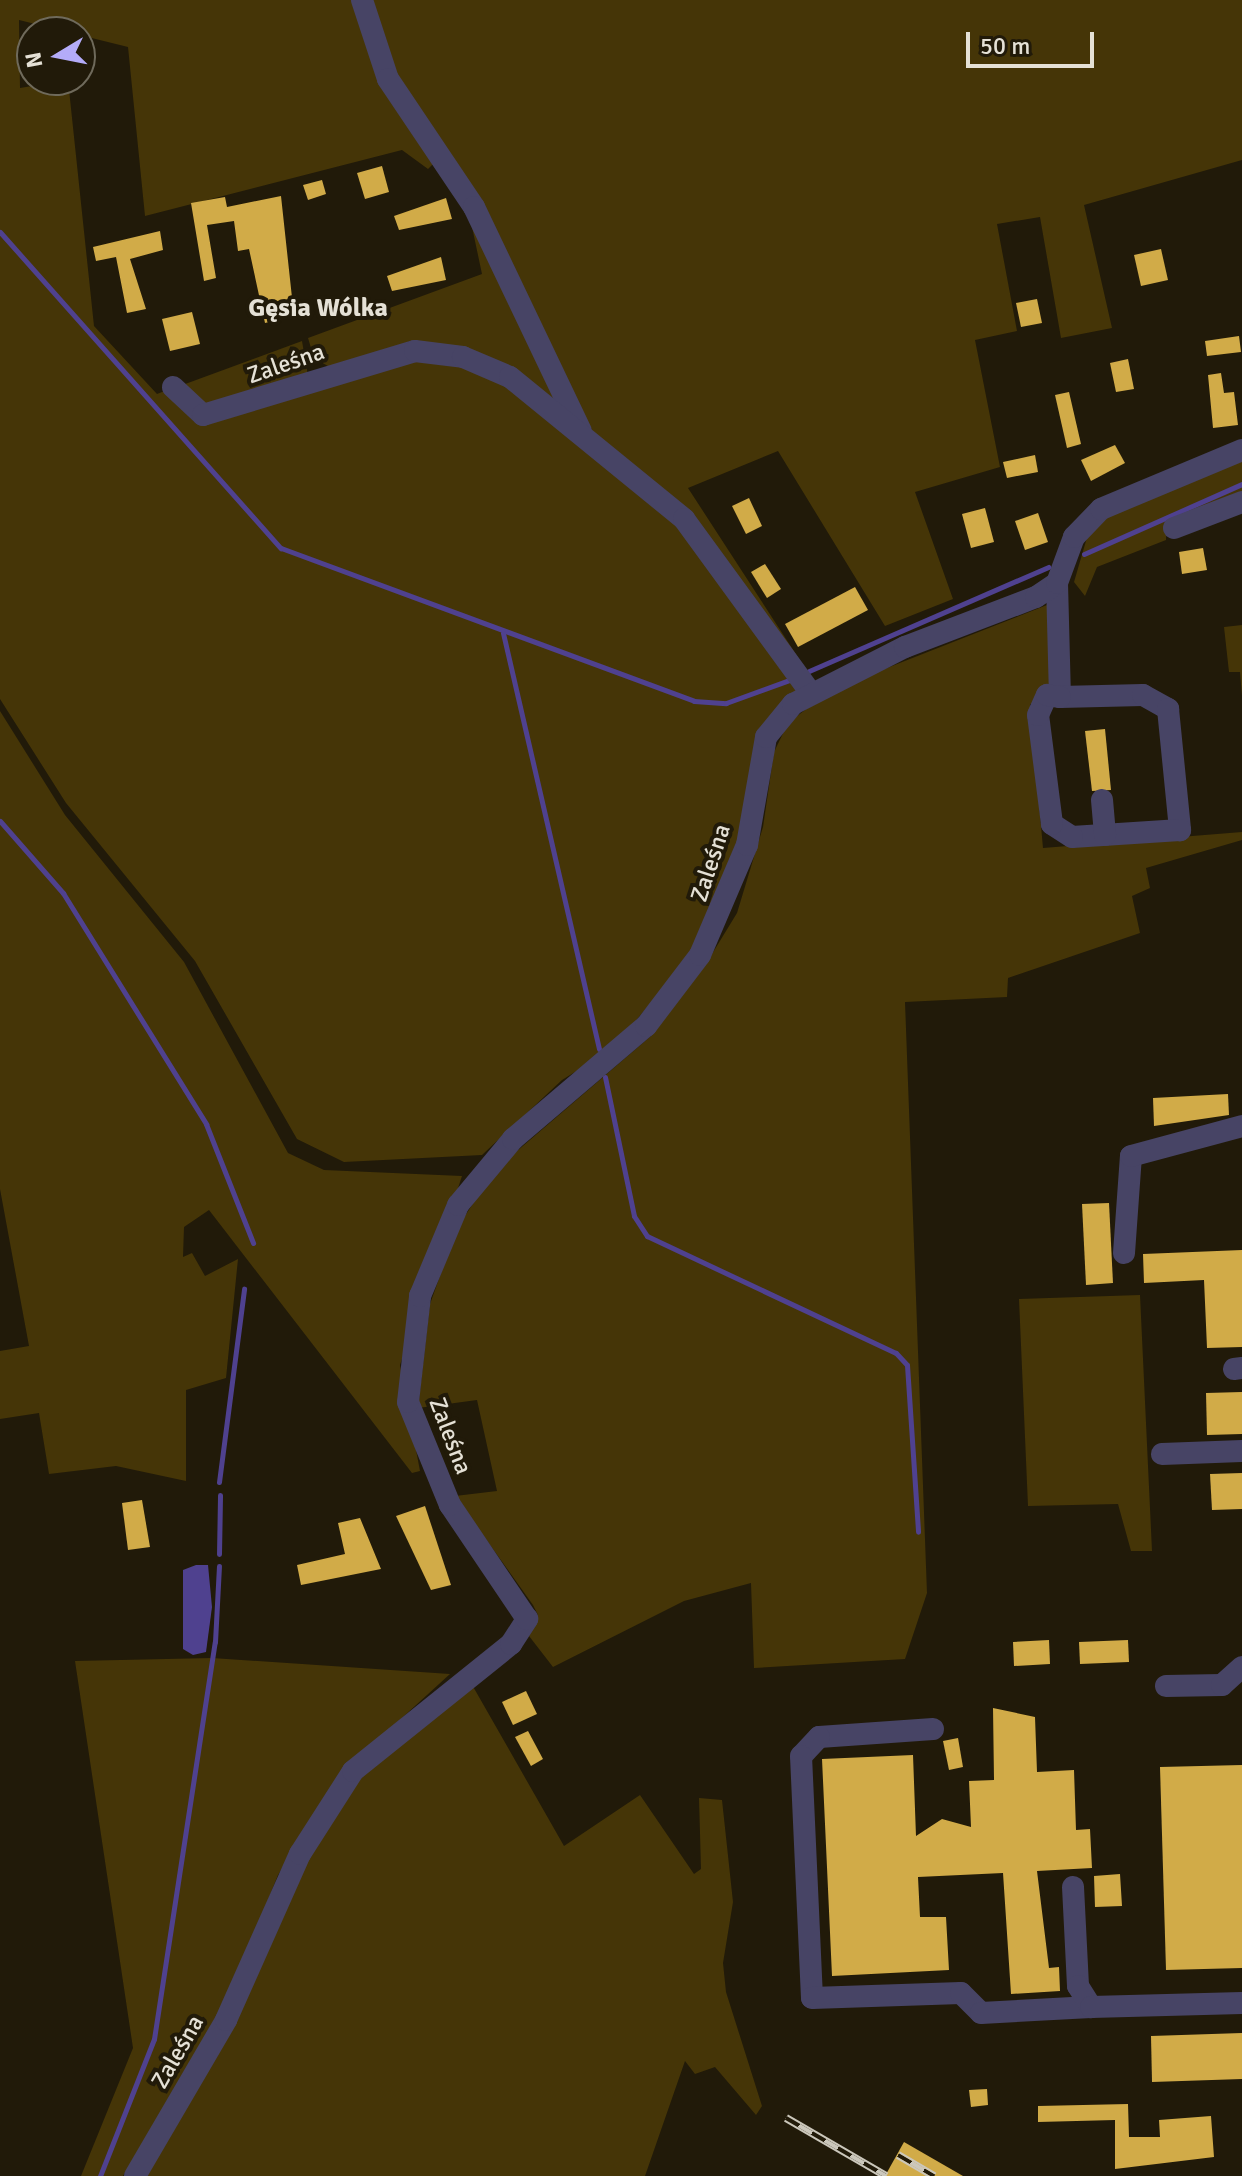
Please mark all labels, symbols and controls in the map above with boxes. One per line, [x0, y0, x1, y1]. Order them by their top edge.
north arrow [16, 16, 96, 96]
scale bar [970, 16, 1098, 66]
text: 50 m [980, 31, 1030, 61]
text: N [19, 50, 48, 70]
district label: Gęsia Wólka [248, 293, 388, 325]
street label: Zaleśna [244, 337, 328, 391]
street label: Zaleśna [685, 821, 737, 905]
street label: Zaleśna [422, 1394, 478, 1478]
street label: Zaleśna [146, 2010, 210, 2094]

